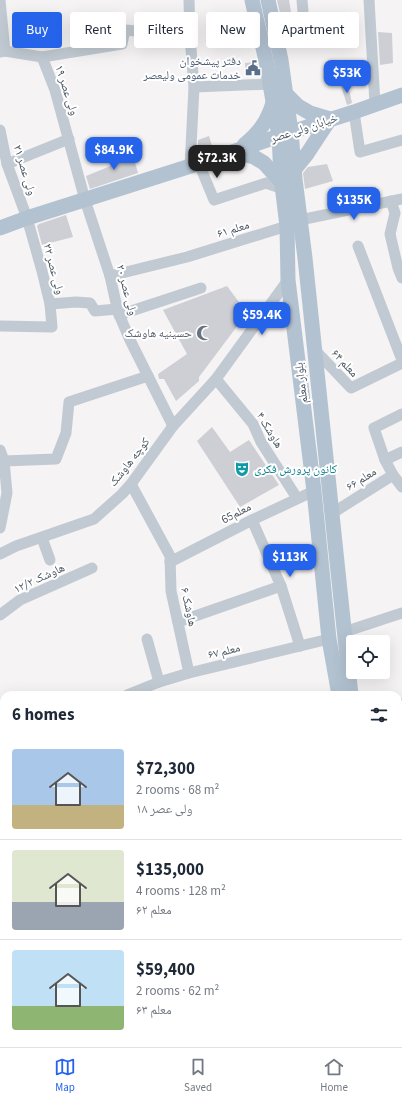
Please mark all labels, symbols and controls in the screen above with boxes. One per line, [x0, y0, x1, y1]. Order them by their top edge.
chip: Buy [12, 12, 62, 48]
chip: Rent [70, 12, 126, 48]
chip: Filters [134, 12, 198, 48]
chip: New [206, 12, 260, 48]
chip: Apartment [268, 12, 359, 48]
place label: دفتر پیشخوان خدمات عمومی ولیعصر [142, 53, 241, 84]
public building icon: دفتر پیشخوان خدمات عمومی ولیعصر [244, 59, 262, 77]
pin: $53K [323, 60, 371, 94]
street label: ولی عصر ۱۹ [50, 63, 83, 118]
text: $53K [333, 64, 361, 82]
street label: خیابان ولی عصر [267, 109, 340, 148]
pin: $84.9K [81, 137, 147, 171]
text: $84.9K [94, 141, 134, 159]
street label: ولی عصر ۲۱ [9, 143, 40, 198]
pin: $72.3K [184, 145, 250, 179]
text: $72.3K [197, 149, 237, 167]
pin: $135K [326, 187, 382, 221]
text: $135K [336, 191, 372, 209]
street label: معلم ۶۱ [215, 217, 251, 242]
street label: ولی عصر ۲۲ [39, 242, 68, 297]
street label: ولی عصر ۲۰ [112, 263, 141, 318]
pin: $59.4K [229, 302, 295, 336]
text: $59.4K [242, 306, 282, 324]
mosque icon: حسینیه هاوشک [195, 324, 213, 342]
place label: حسینیه هاوشک [124, 325, 192, 342]
street label: معلم ۶۴ [327, 346, 362, 381]
street label: بلوار معلم [291, 361, 312, 405]
street label: هاوشک ۴ [252, 409, 287, 452]
street label: کوچه هاوشک [105, 434, 154, 490]
theatre icon: کانون پرورش فکری [233, 460, 251, 478]
place label: کانون پرورش فکری [254, 461, 337, 478]
street label: معلم ۶۶ [343, 463, 380, 495]
street label: معلم65 [218, 499, 254, 528]
pin: $113K [262, 544, 318, 578]
text: $113K [272, 548, 308, 566]
street label: هاوشک ۱۲/۲ [11, 559, 68, 598]
street label: هاوشک ۶ [176, 586, 201, 628]
map controls [346, 635, 390, 679]
button: locate [346, 635, 390, 679]
street label: معلم ۶۷ [206, 639, 242, 664]
text: 6 homes [12, 703, 74, 727]
icon: filters [368, 704, 390, 726]
text: $72,300 [136, 757, 195, 781]
icon: home [44, 765, 92, 813]
text: 2 rooms · 68 m² [136, 781, 219, 799]
text: ولی عصر ۱۸ [136, 800, 193, 818]
text: $135,000 [136, 858, 204, 882]
icon: home [44, 866, 92, 914]
text: 4 rooms · 128 m² [136, 882, 226, 900]
text: معلم ۶۲ [136, 901, 172, 919]
text: $59,400 [136, 958, 195, 982]
icon: home [44, 966, 92, 1014]
text: 2 rooms · 62 m² [136, 982, 219, 1000]
text: معلم ۶۳ [136, 1001, 172, 1019]
tab: Map [54, 1056, 76, 1095]
tab: Saved [184, 1056, 212, 1095]
tab: Home [320, 1056, 348, 1095]

